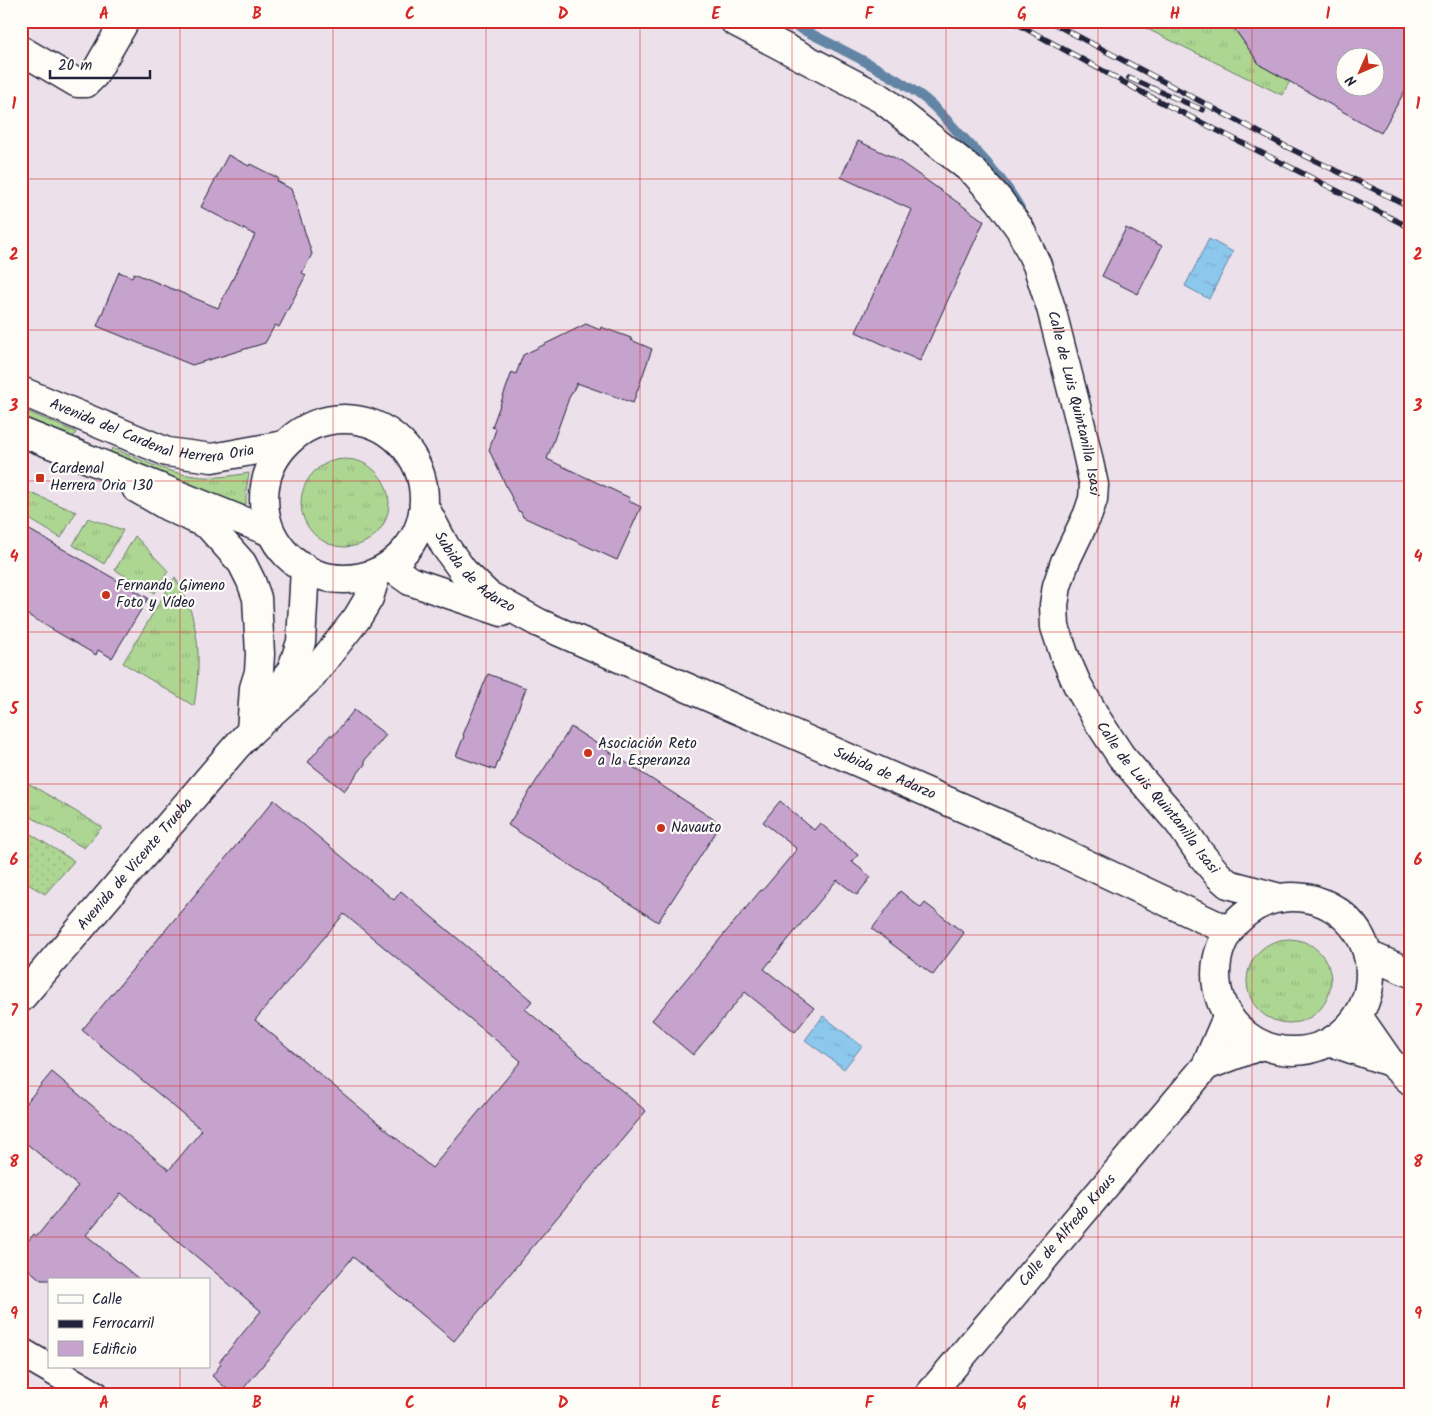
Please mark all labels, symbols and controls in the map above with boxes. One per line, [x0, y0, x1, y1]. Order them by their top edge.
text: A [99, 2, 109, 27]
text: B [252, 2, 262, 27]
text: C [405, 2, 415, 27]
text: D [558, 2, 569, 27]
text: E [712, 2, 722, 27]
text: F [865, 2, 875, 27]
text: G [1017, 2, 1027, 27]
text: H [1170, 2, 1180, 27]
text: I [1326, 2, 1331, 27]
scale bar [50, 48, 150, 80]
north arrow [1334, 48, 1384, 98]
text: 20 m [58, 54, 92, 78]
text: N [1340, 69, 1362, 91]
text: 1 [12, 92, 17, 117]
text: 1 [1416, 92, 1421, 117]
text: 2 [9, 243, 19, 268]
text: 2 [1413, 243, 1423, 268]
street label: Calle de Luis Quintanilla Isasi [1040, 308, 1106, 498]
street label: Avenida del Cardenal Herrera Oria [46, 392, 256, 470]
text: 3 [9, 394, 19, 419]
text: 3 [1413, 394, 1423, 419]
place label: Cardenal Herrera Oria 130 [50, 457, 154, 498]
marker: Cardenal Herrera Oria 130 [34, 472, 46, 484]
street label: Subida de Adarzo [427, 527, 519, 620]
text: 4 [10, 545, 19, 570]
text: 4 [1414, 545, 1423, 570]
place label: Fernando Gimeno Foto y Vídeo [116, 574, 225, 615]
marker: Fernando Gimeno Foto y Vídeo [100, 589, 112, 601]
text: 5 [9, 697, 20, 722]
text: 5 [1413, 697, 1424, 722]
street label: Calle de Luis Quintanilla Isasi [1089, 717, 1226, 881]
place label: Asociación Reto a la Esperanza [598, 732, 697, 773]
street label: Subida de Adarzo [830, 741, 940, 807]
marker: Asociación Reto a la Esperanza [582, 747, 594, 759]
street label: Avenida de Vicente Trueba [72, 793, 199, 936]
place label: Navauto [671, 816, 722, 840]
marker: Navauto [655, 822, 667, 834]
text: 6 [10, 848, 19, 873]
text: 6 [1414, 848, 1423, 873]
text: 7 [10, 999, 18, 1024]
text: 7 [1414, 999, 1422, 1024]
text: 8 [9, 1150, 19, 1175]
text: 8 [1413, 1150, 1423, 1175]
street label: Calle de Alfredo Kraus [1013, 1168, 1123, 1292]
legend [48, 1278, 210, 1368]
text: Calle [92, 1288, 122, 1312]
text: 9 [10, 1302, 18, 1327]
text: 9 [1414, 1302, 1422, 1327]
text: Ferrocarril [92, 1312, 155, 1336]
text: Edificio [92, 1338, 137, 1362]
text: A [99, 1391, 109, 1416]
text: B [252, 1391, 262, 1416]
text: C [405, 1391, 415, 1416]
text: D [558, 1391, 569, 1416]
text: E [712, 1391, 722, 1416]
text: F [865, 1391, 875, 1416]
text: G [1017, 1391, 1027, 1416]
text: H [1170, 1391, 1180, 1416]
text: I [1326, 1391, 1331, 1416]

